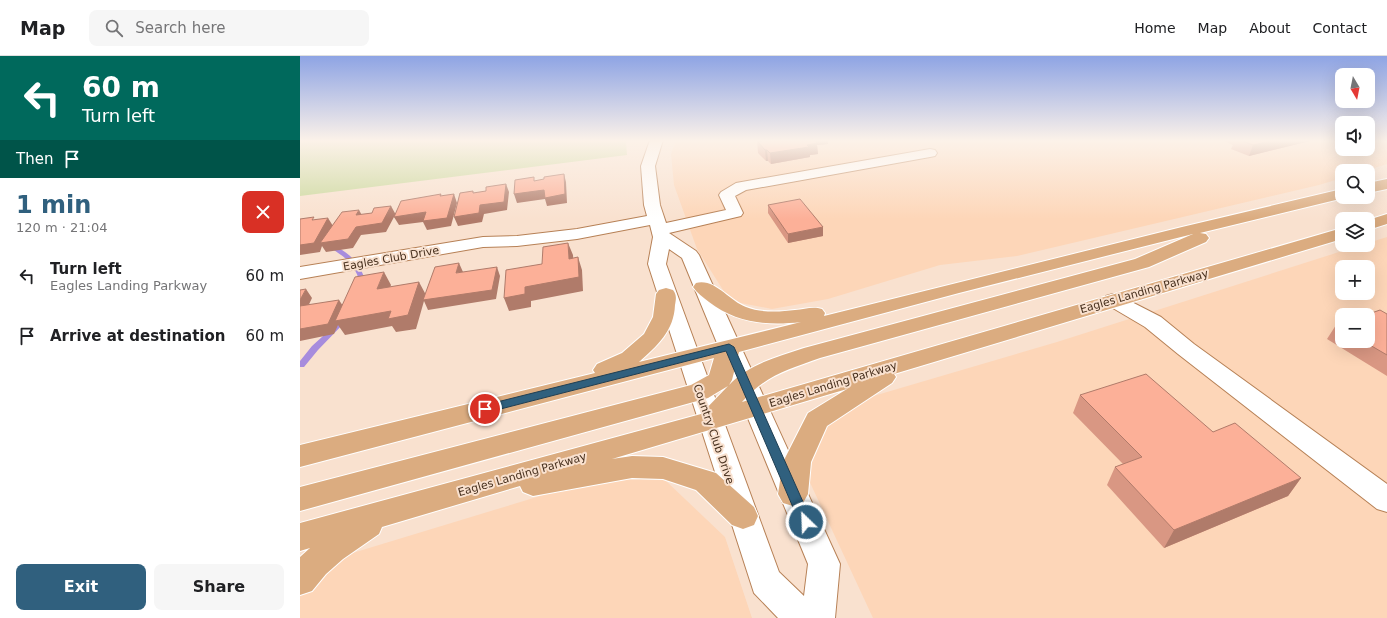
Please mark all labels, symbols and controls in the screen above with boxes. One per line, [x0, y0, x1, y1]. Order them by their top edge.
search box [89, 10, 369, 46]
text: Map [20, 17, 65, 39]
icon: search [103, 17, 125, 39]
text: Search here [135, 19, 225, 37]
text: Home [1134, 20, 1176, 36]
text: Map [1198, 20, 1227, 36]
text: About [1249, 20, 1291, 36]
text: Contact [1313, 20, 1367, 36]
north arrow [1335, 68, 1375, 108]
map controls [1335, 68, 1375, 348]
text: 60 m [82, 71, 160, 104]
icon: left [16, 72, 68, 124]
text: Turn left [82, 105, 155, 126]
button: sound [1335, 116, 1375, 156]
icon: arrive [61, 148, 83, 170]
text: Then [16, 150, 53, 168]
button: search [1335, 164, 1375, 204]
text: 1 min [16, 191, 91, 219]
button: close [242, 191, 284, 233]
button: layers [1335, 212, 1375, 252]
text: 120 m · 21:04 [16, 220, 107, 235]
street label: Eagles Club Drive [342, 244, 440, 273]
text: Turn left [50, 260, 122, 278]
button: + [1335, 260, 1375, 300]
icon: left [16, 265, 38, 287]
text: 60 m [246, 267, 284, 285]
street label: Eagles Landing Parkway [1078, 267, 1210, 316]
text: Eagles Landing Parkway [50, 278, 207, 293]
button: − [1335, 308, 1375, 348]
icon: arrive [16, 325, 38, 347]
text: Arrive at destination [50, 327, 225, 345]
text: 60 m [246, 327, 284, 345]
street label: Eagles Landing Parkway [768, 359, 899, 410]
street label: Country Club Drive [690, 383, 737, 486]
pin [468, 392, 502, 426]
icon: arrive [474, 398, 496, 420]
street label: Eagles Landing Parkway [456, 450, 588, 499]
position arrow [785, 501, 827, 543]
button: Exit [16, 564, 146, 610]
button: Share [154, 564, 284, 610]

